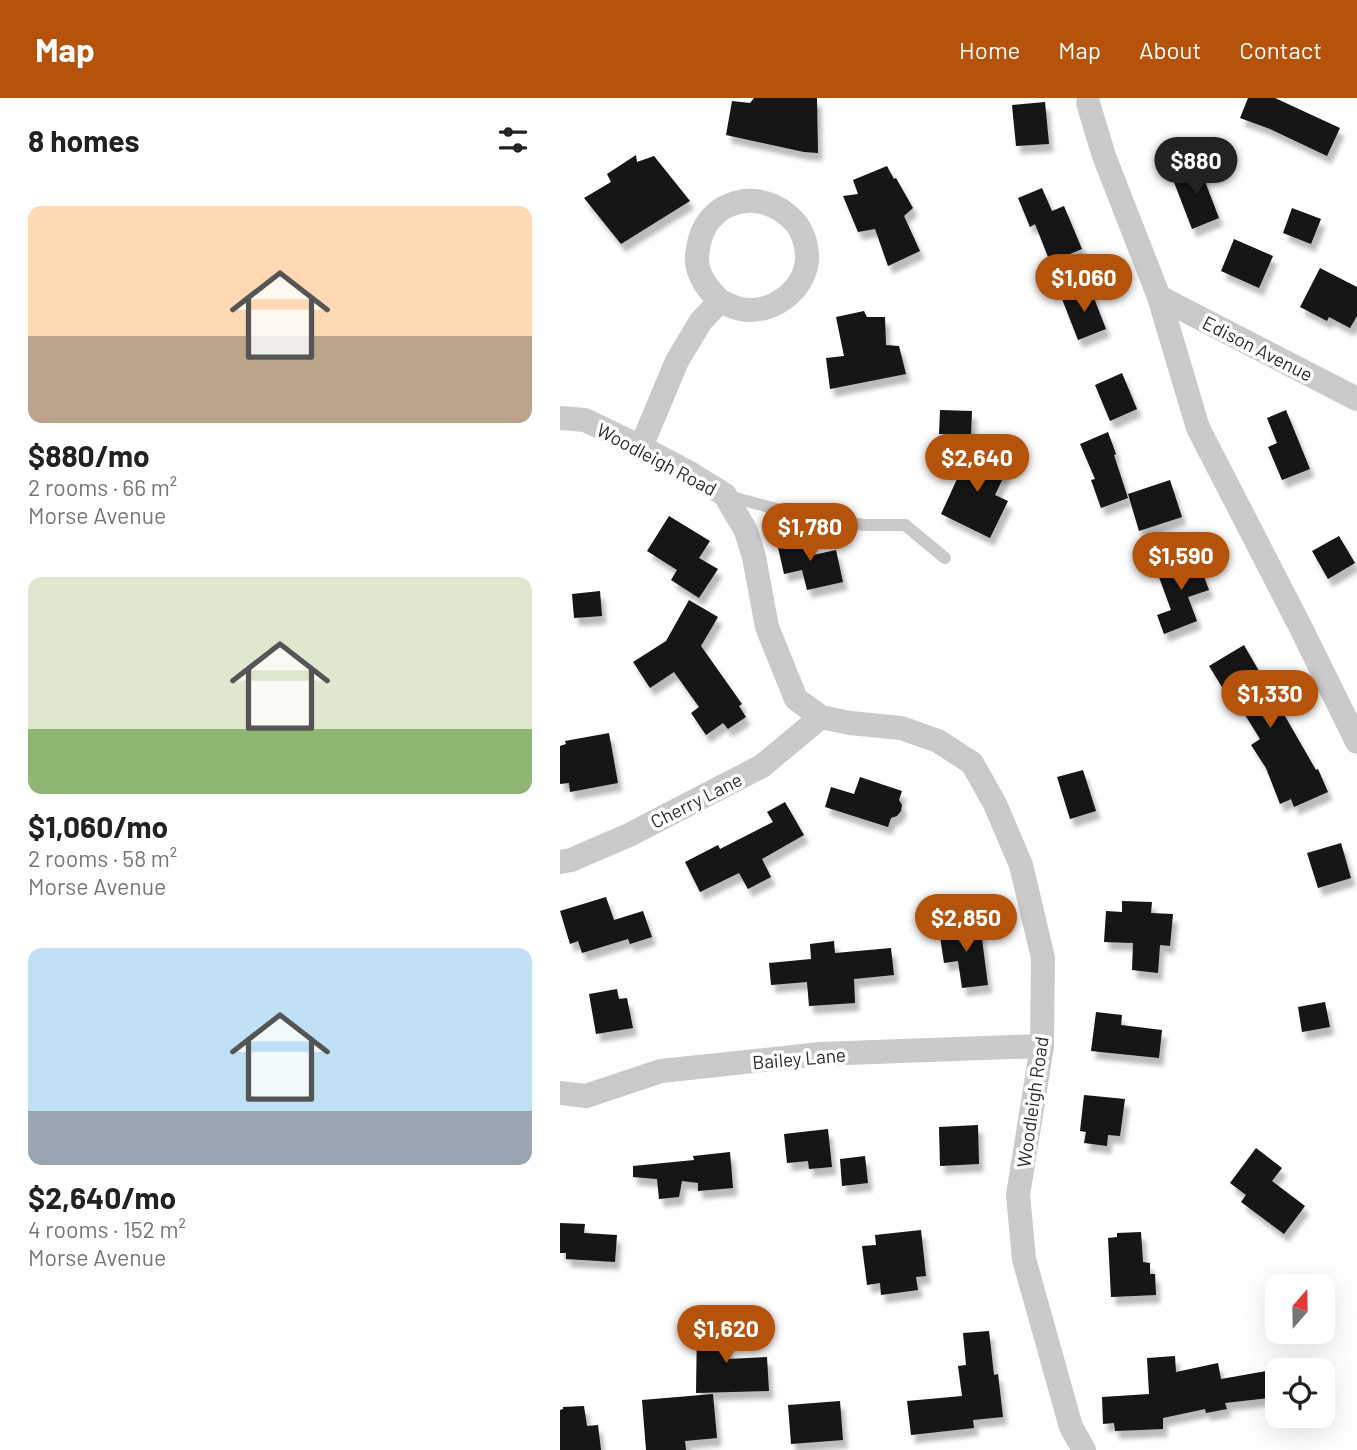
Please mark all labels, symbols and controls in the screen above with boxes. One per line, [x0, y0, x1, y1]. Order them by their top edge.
text: Map [35, 29, 95, 69]
text: Home [959, 35, 1020, 64]
text: Map [1058, 35, 1101, 64]
text: About [1139, 35, 1201, 64]
text: Contact [1239, 35, 1322, 64]
icon: filters [494, 121, 532, 159]
text: 8 homes [28, 122, 139, 158]
pin: $880 [1155, 138, 1237, 197]
text: $880 [1170, 146, 1222, 174]
icon: home [217, 252, 343, 378]
pin: $1,060 [1027, 254, 1141, 314]
text: $1,060 [1051, 263, 1117, 291]
street label: Edison Avenue [1199, 310, 1317, 386]
street label: Woodleigh Road [593, 418, 721, 500]
pin: $2,640 [920, 434, 1034, 494]
text: $880/mo [28, 437, 150, 473]
text: $2,640 [941, 443, 1013, 471]
text: 2 rooms · 66 m² [28, 473, 177, 501]
text: Morse Avenue [28, 501, 166, 529]
pin: $1,780 [753, 504, 867, 563]
text: $1,780 [778, 512, 842, 540]
pin: $1,590 [1124, 532, 1238, 592]
text: $1,590 [1148, 541, 1214, 569]
icon: home [217, 623, 343, 749]
pin: $1,330 [1213, 670, 1327, 730]
text: $1,330 [1237, 679, 1303, 707]
street label: Cherry Lane [646, 767, 746, 833]
text: $1,060/mo [28, 808, 168, 844]
text: 2 rooms · 58 m² [28, 844, 177, 872]
text: Morse Avenue [28, 872, 166, 900]
pin: $2,850 [909, 894, 1023, 954]
text: $2,850 [931, 903, 1001, 931]
icon: home [217, 994, 343, 1120]
street label: Woodleigh Road [1011, 1035, 1053, 1169]
street label: Bailey Lane [751, 1042, 847, 1074]
text: $2,640/mo [28, 1179, 176, 1215]
text: 4 rooms · 152 m² [28, 1215, 186, 1243]
text: Morse Avenue [28, 1243, 166, 1271]
north arrow [1265, 1274, 1335, 1344]
map controls [1265, 1274, 1335, 1428]
pin: $1,620 [669, 1306, 783, 1365]
text: $1,620 [693, 1314, 759, 1342]
button: locate [1265, 1358, 1335, 1428]

